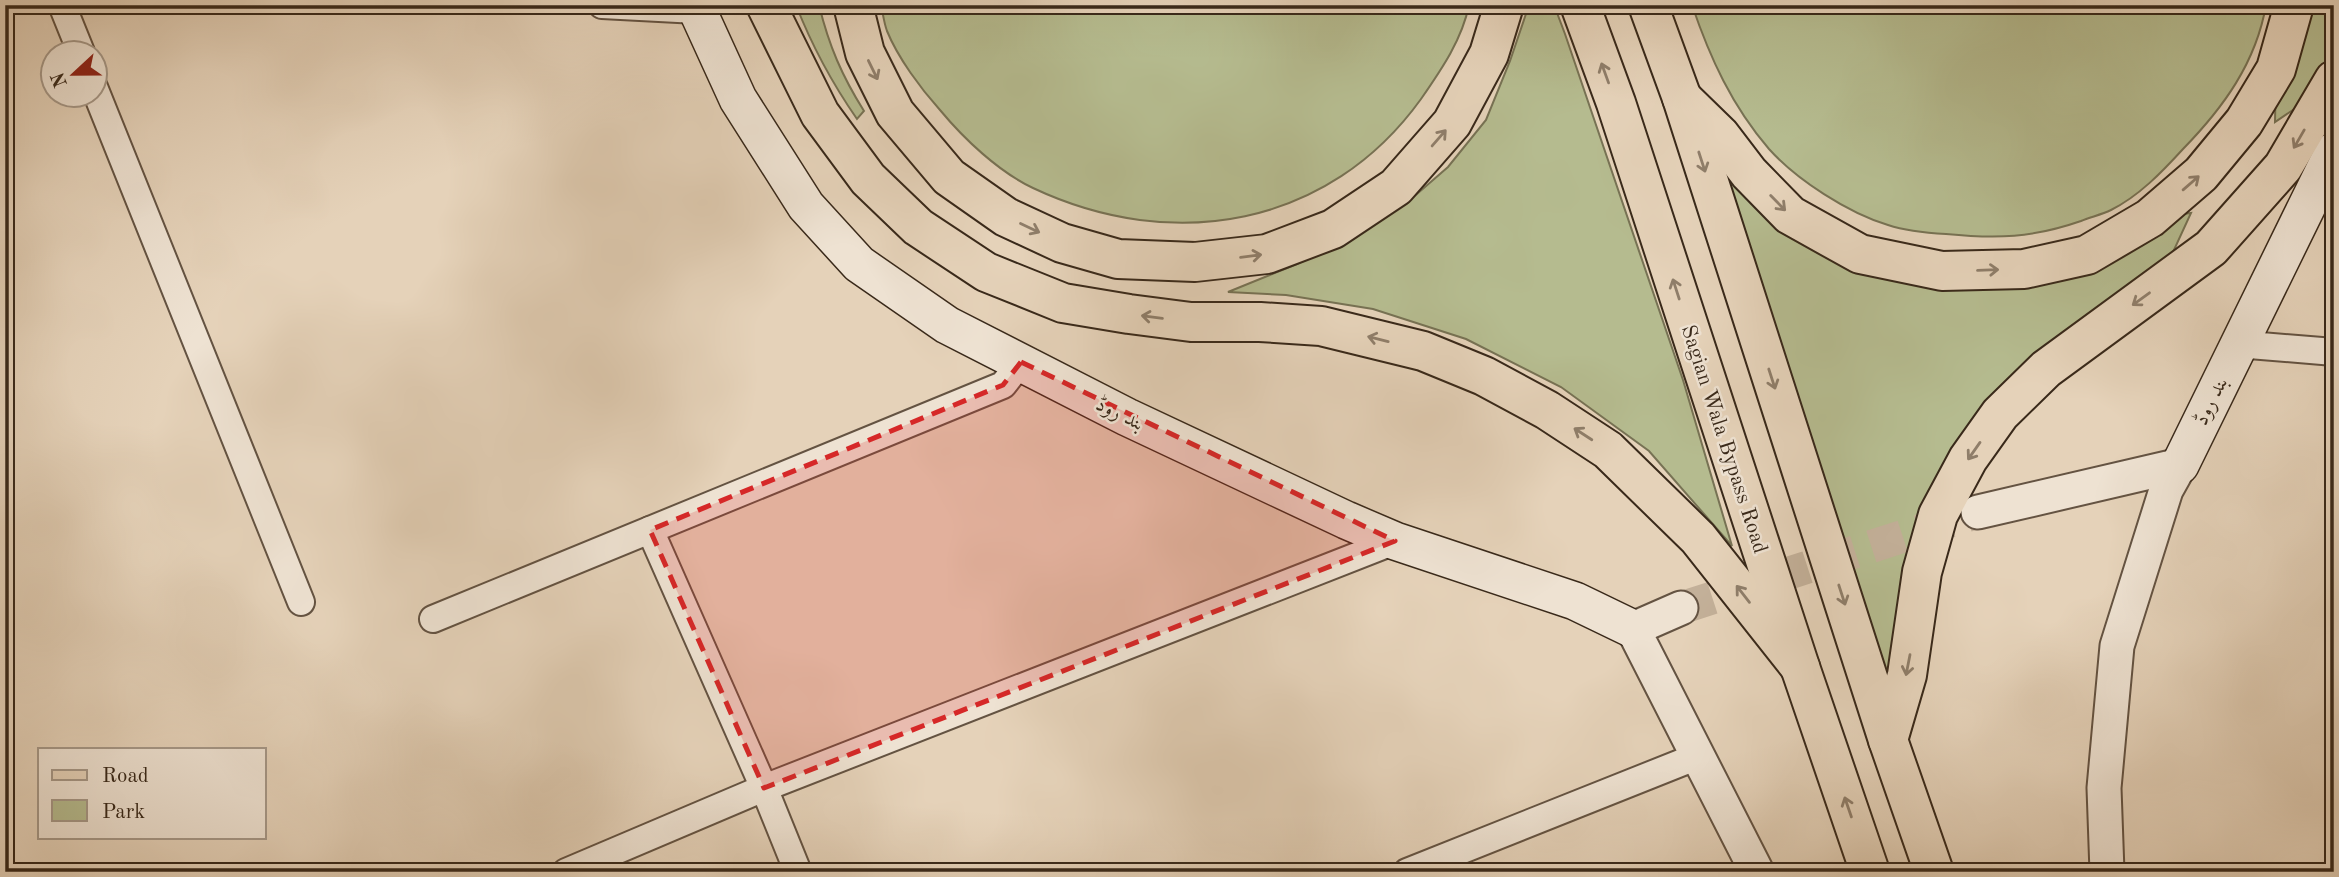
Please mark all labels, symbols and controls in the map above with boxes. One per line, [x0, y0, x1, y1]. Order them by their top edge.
north arrow [38, 38, 108, 108]
one-way arrow [867, 59, 881, 80]
one-way arrow [1597, 63, 1610, 85]
text: N [49, 69, 72, 90]
one-way arrow [2292, 128, 2306, 148]
one-way arrow [1431, 129, 1447, 147]
one-way arrow [1697, 151, 1710, 173]
one-way arrow [2181, 175, 2199, 191]
one-way arrow [1769, 194, 1786, 211]
one-way arrow [1019, 222, 1040, 235]
one-way arrow [1239, 249, 1262, 262]
one-way arrow [1976, 263, 1999, 276]
one-way arrow [1669, 278, 1682, 300]
one-way arrow [2132, 292, 2151, 306]
one-way arrow [1141, 310, 1164, 323]
street label: Sagian Wala Bypass Road [1677, 323, 1770, 556]
one-way arrow [1367, 332, 1390, 345]
one-way arrow [1766, 368, 1779, 390]
street label: بند روڈ [2189, 373, 2232, 429]
street label: بند روڈ [1092, 392, 1148, 435]
one-way arrow [1574, 426, 1593, 441]
one-way arrow [1967, 441, 1981, 460]
one-way arrow [1837, 584, 1850, 606]
one-way arrow [1736, 585, 1751, 603]
one-way arrow [1901, 653, 1915, 676]
legend [38, 748, 266, 838]
text: Road [102, 766, 149, 787]
one-way arrow [1841, 797, 1853, 819]
text: Park [102, 802, 145, 823]

